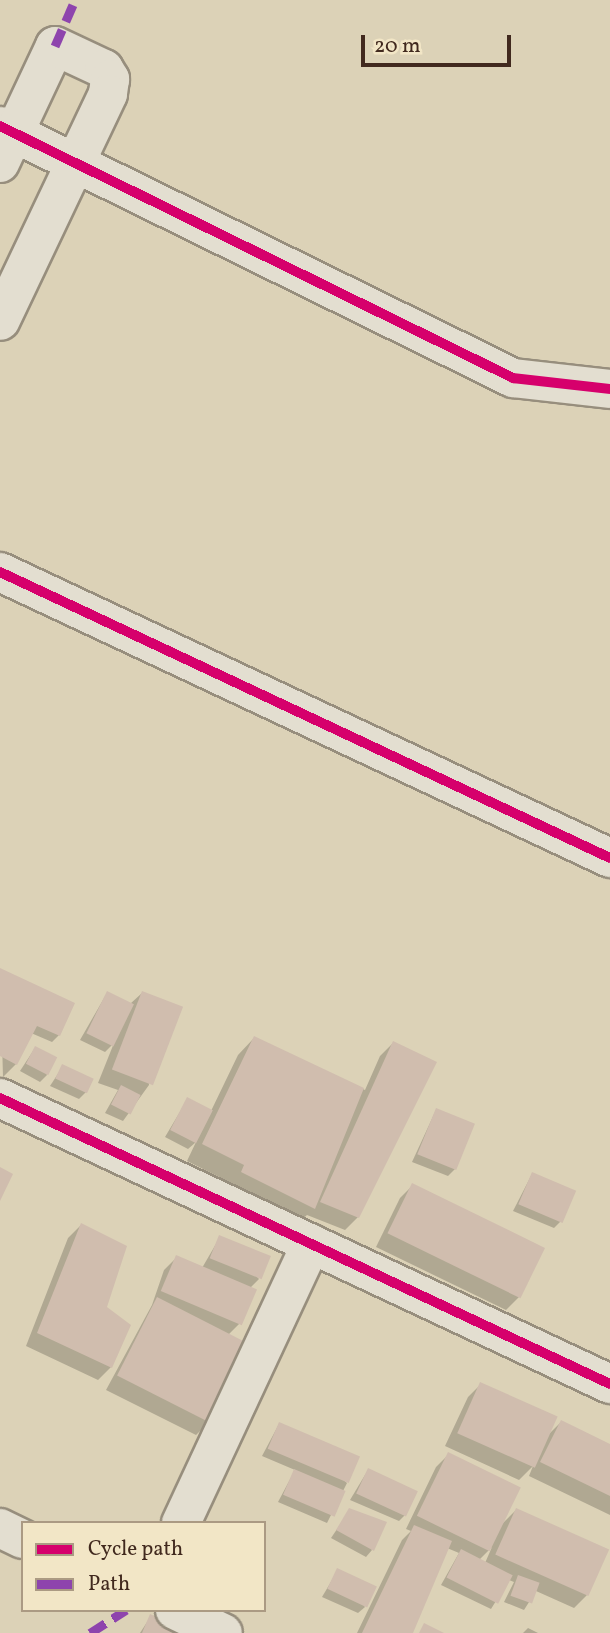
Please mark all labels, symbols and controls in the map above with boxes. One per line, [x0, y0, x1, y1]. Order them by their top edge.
scale bar [365, 21, 516, 65]
text: 20 m [374, 32, 420, 61]
legend [21, 1521, 266, 1612]
text: Cycle path [88, 1535, 183, 1564]
text: Path [88, 1570, 130, 1599]

